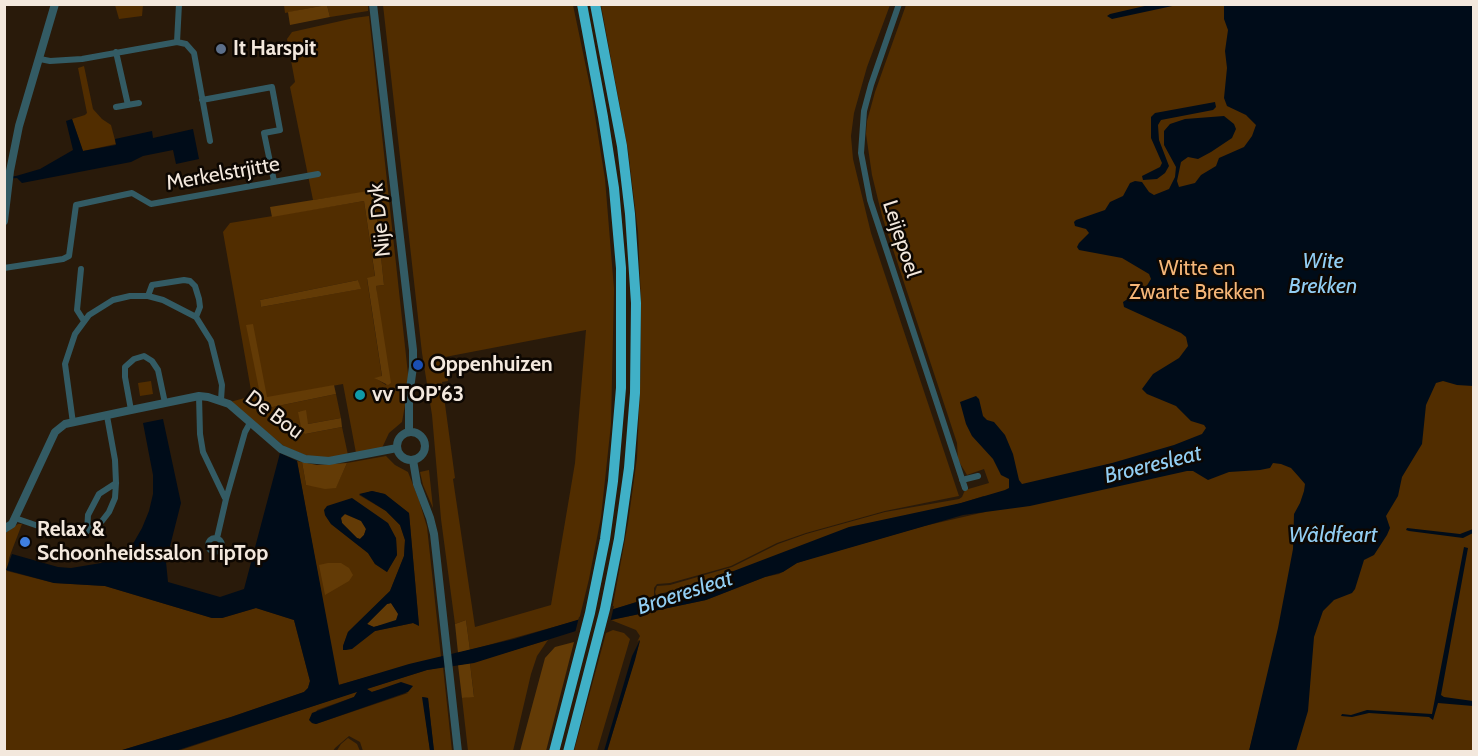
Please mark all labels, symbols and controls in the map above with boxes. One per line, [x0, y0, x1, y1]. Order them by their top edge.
place label: It Harspit [233, 36, 316, 62]
marker: It Harspit [214, 42, 228, 56]
street label: Merkelstrjitte [164, 152, 282, 196]
street label: Nije Dyk [364, 182, 396, 258]
street label: Leijepoel [877, 197, 925, 281]
water label: Wite Brekken [1289, 249, 1357, 300]
park label: Witte en Zwarte Brekken [1129, 256, 1265, 306]
place label: Oppenhuizen [430, 352, 553, 378]
marker: Oppenhuizen [411, 358, 425, 372]
place label: vv TOP'63 [372, 382, 464, 408]
street label: De Bou [240, 385, 308, 445]
marker: vv TOP'63 [353, 388, 367, 402]
water label: Broeresleat [1102, 440, 1204, 490]
place label: Relax & Schoonheidssalon TipTop [37, 517, 268, 567]
water label: Wâldfeart [1288, 523, 1378, 549]
marker: Relax & Schoonheidssalon TipTop [18, 535, 32, 549]
water label: Broeresleat [634, 565, 736, 621]

